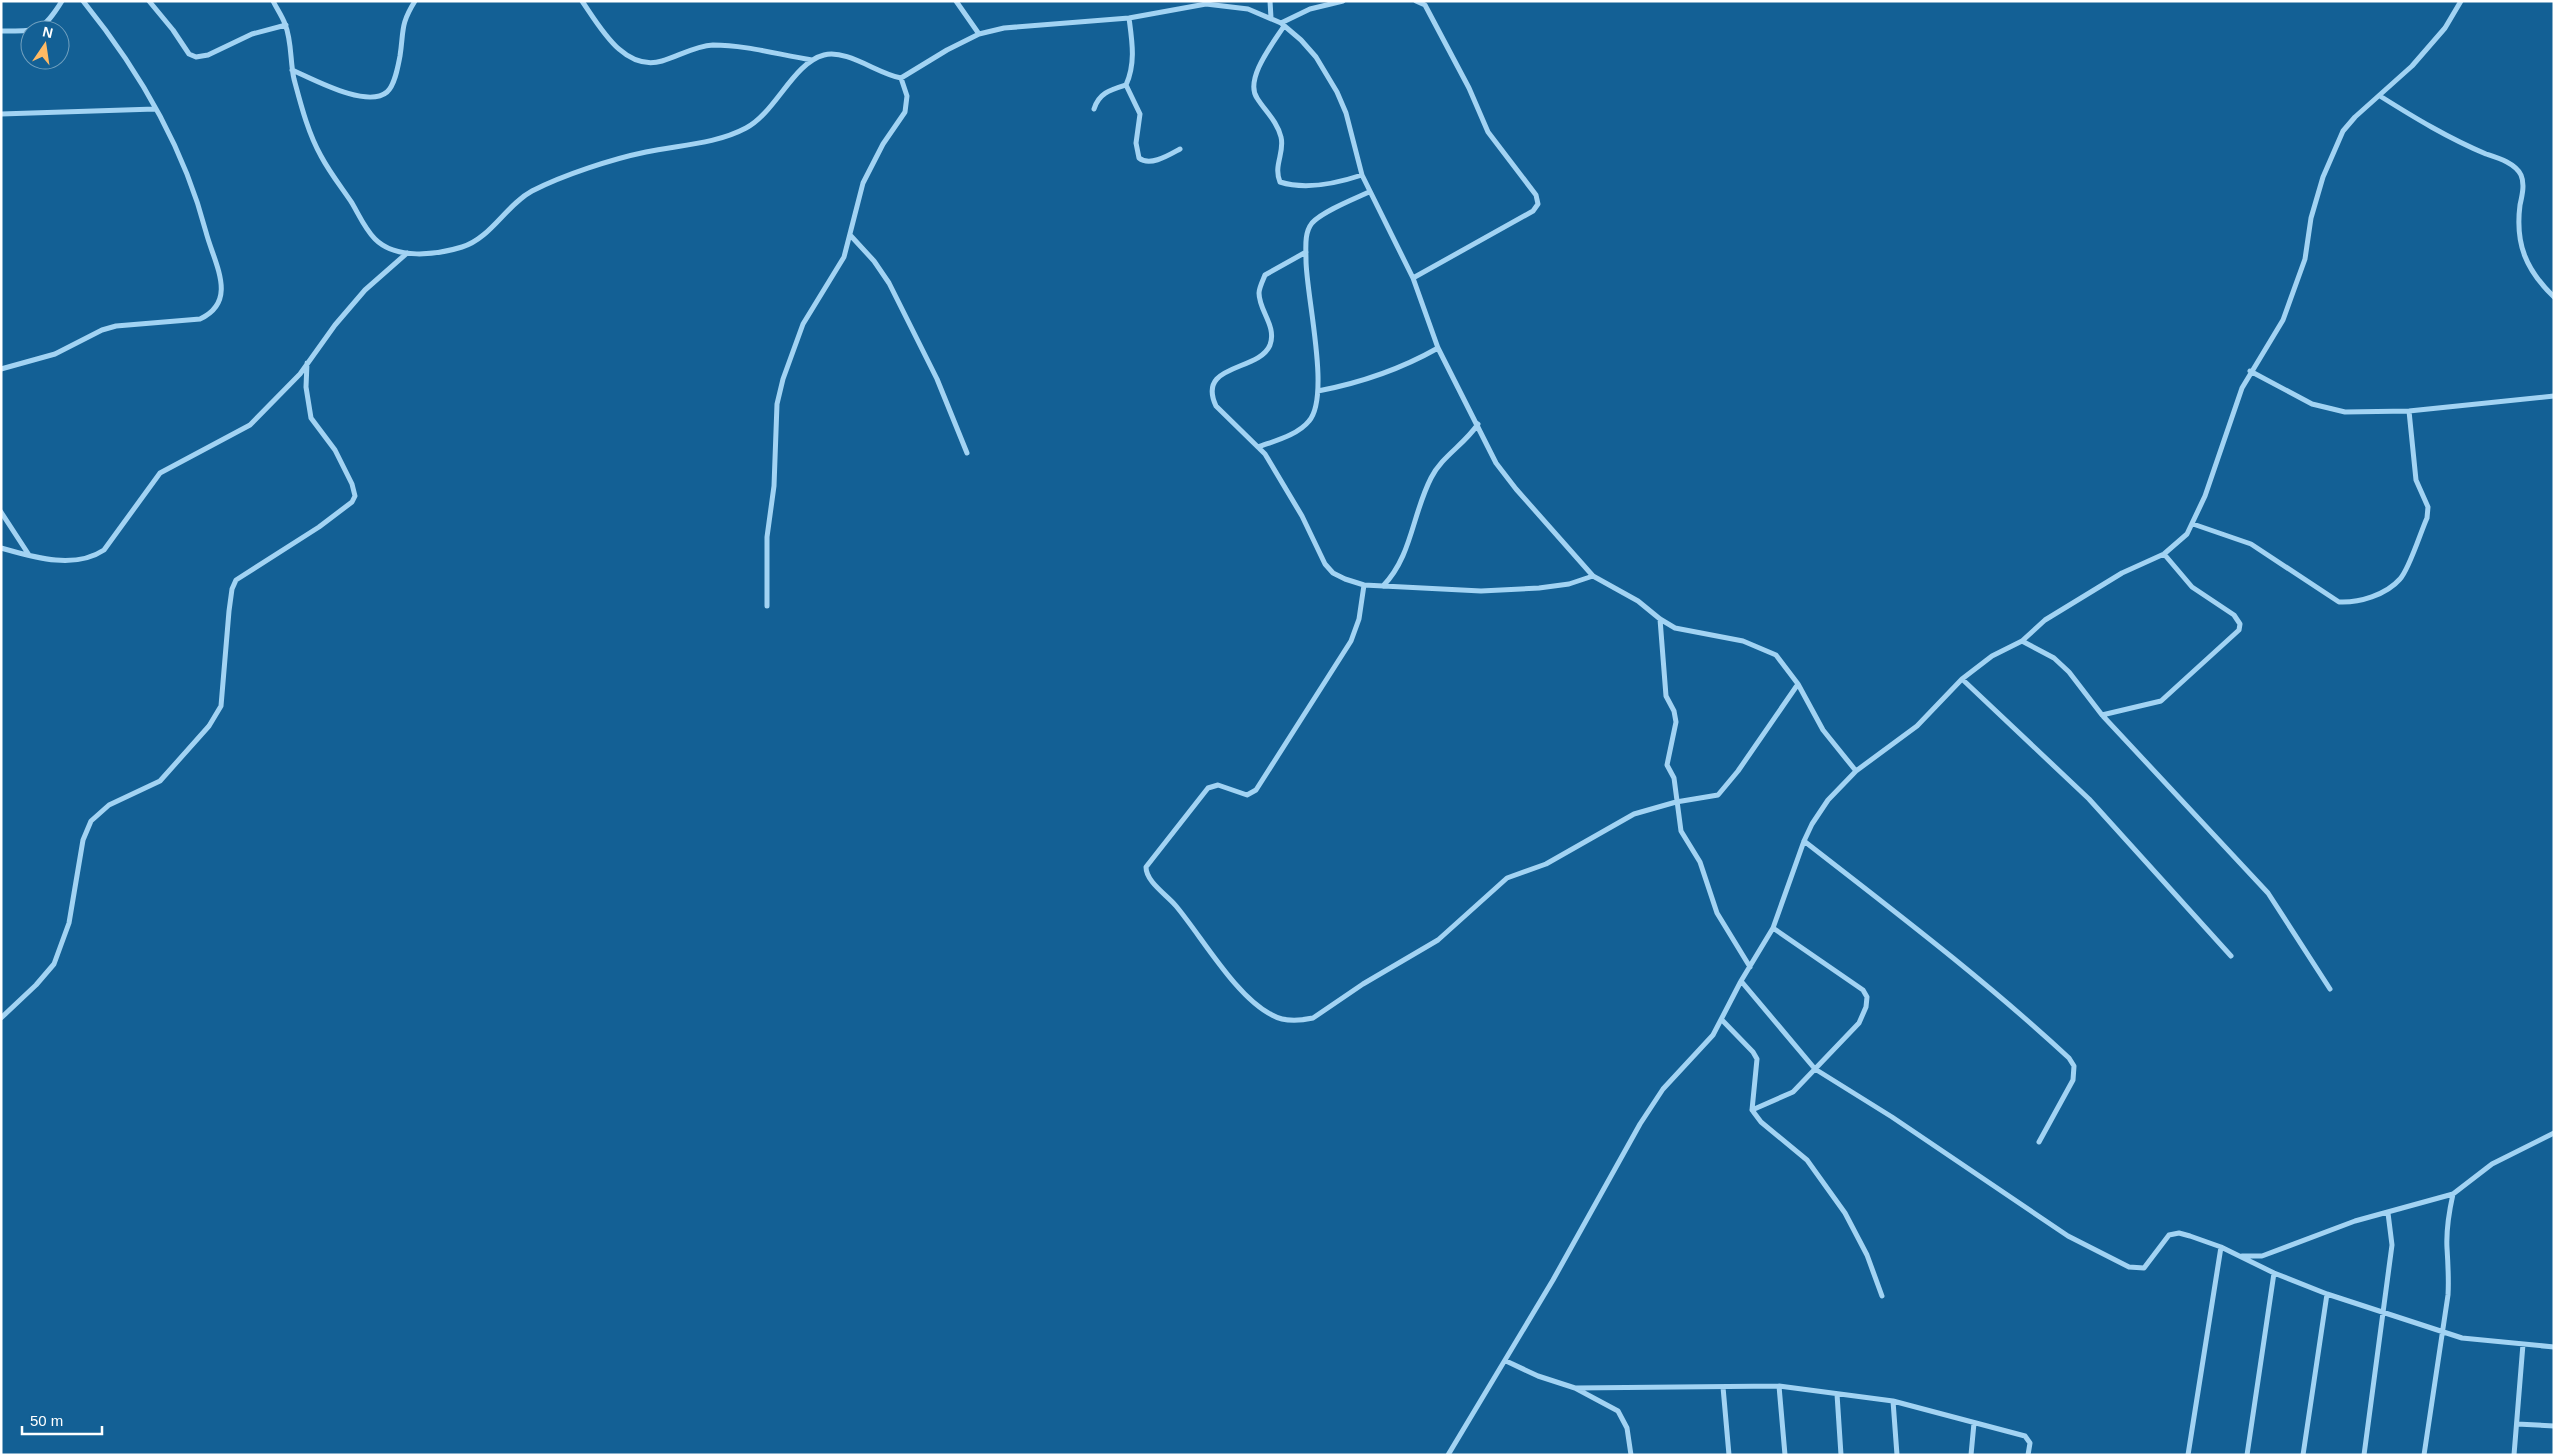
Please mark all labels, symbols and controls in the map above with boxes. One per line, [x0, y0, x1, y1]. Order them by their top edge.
north arrow [20, 20, 70, 70]
text: N [41, 23, 55, 41]
scale bar [22, 1404, 102, 1436]
text: 50 m [30, 1412, 63, 1429]

